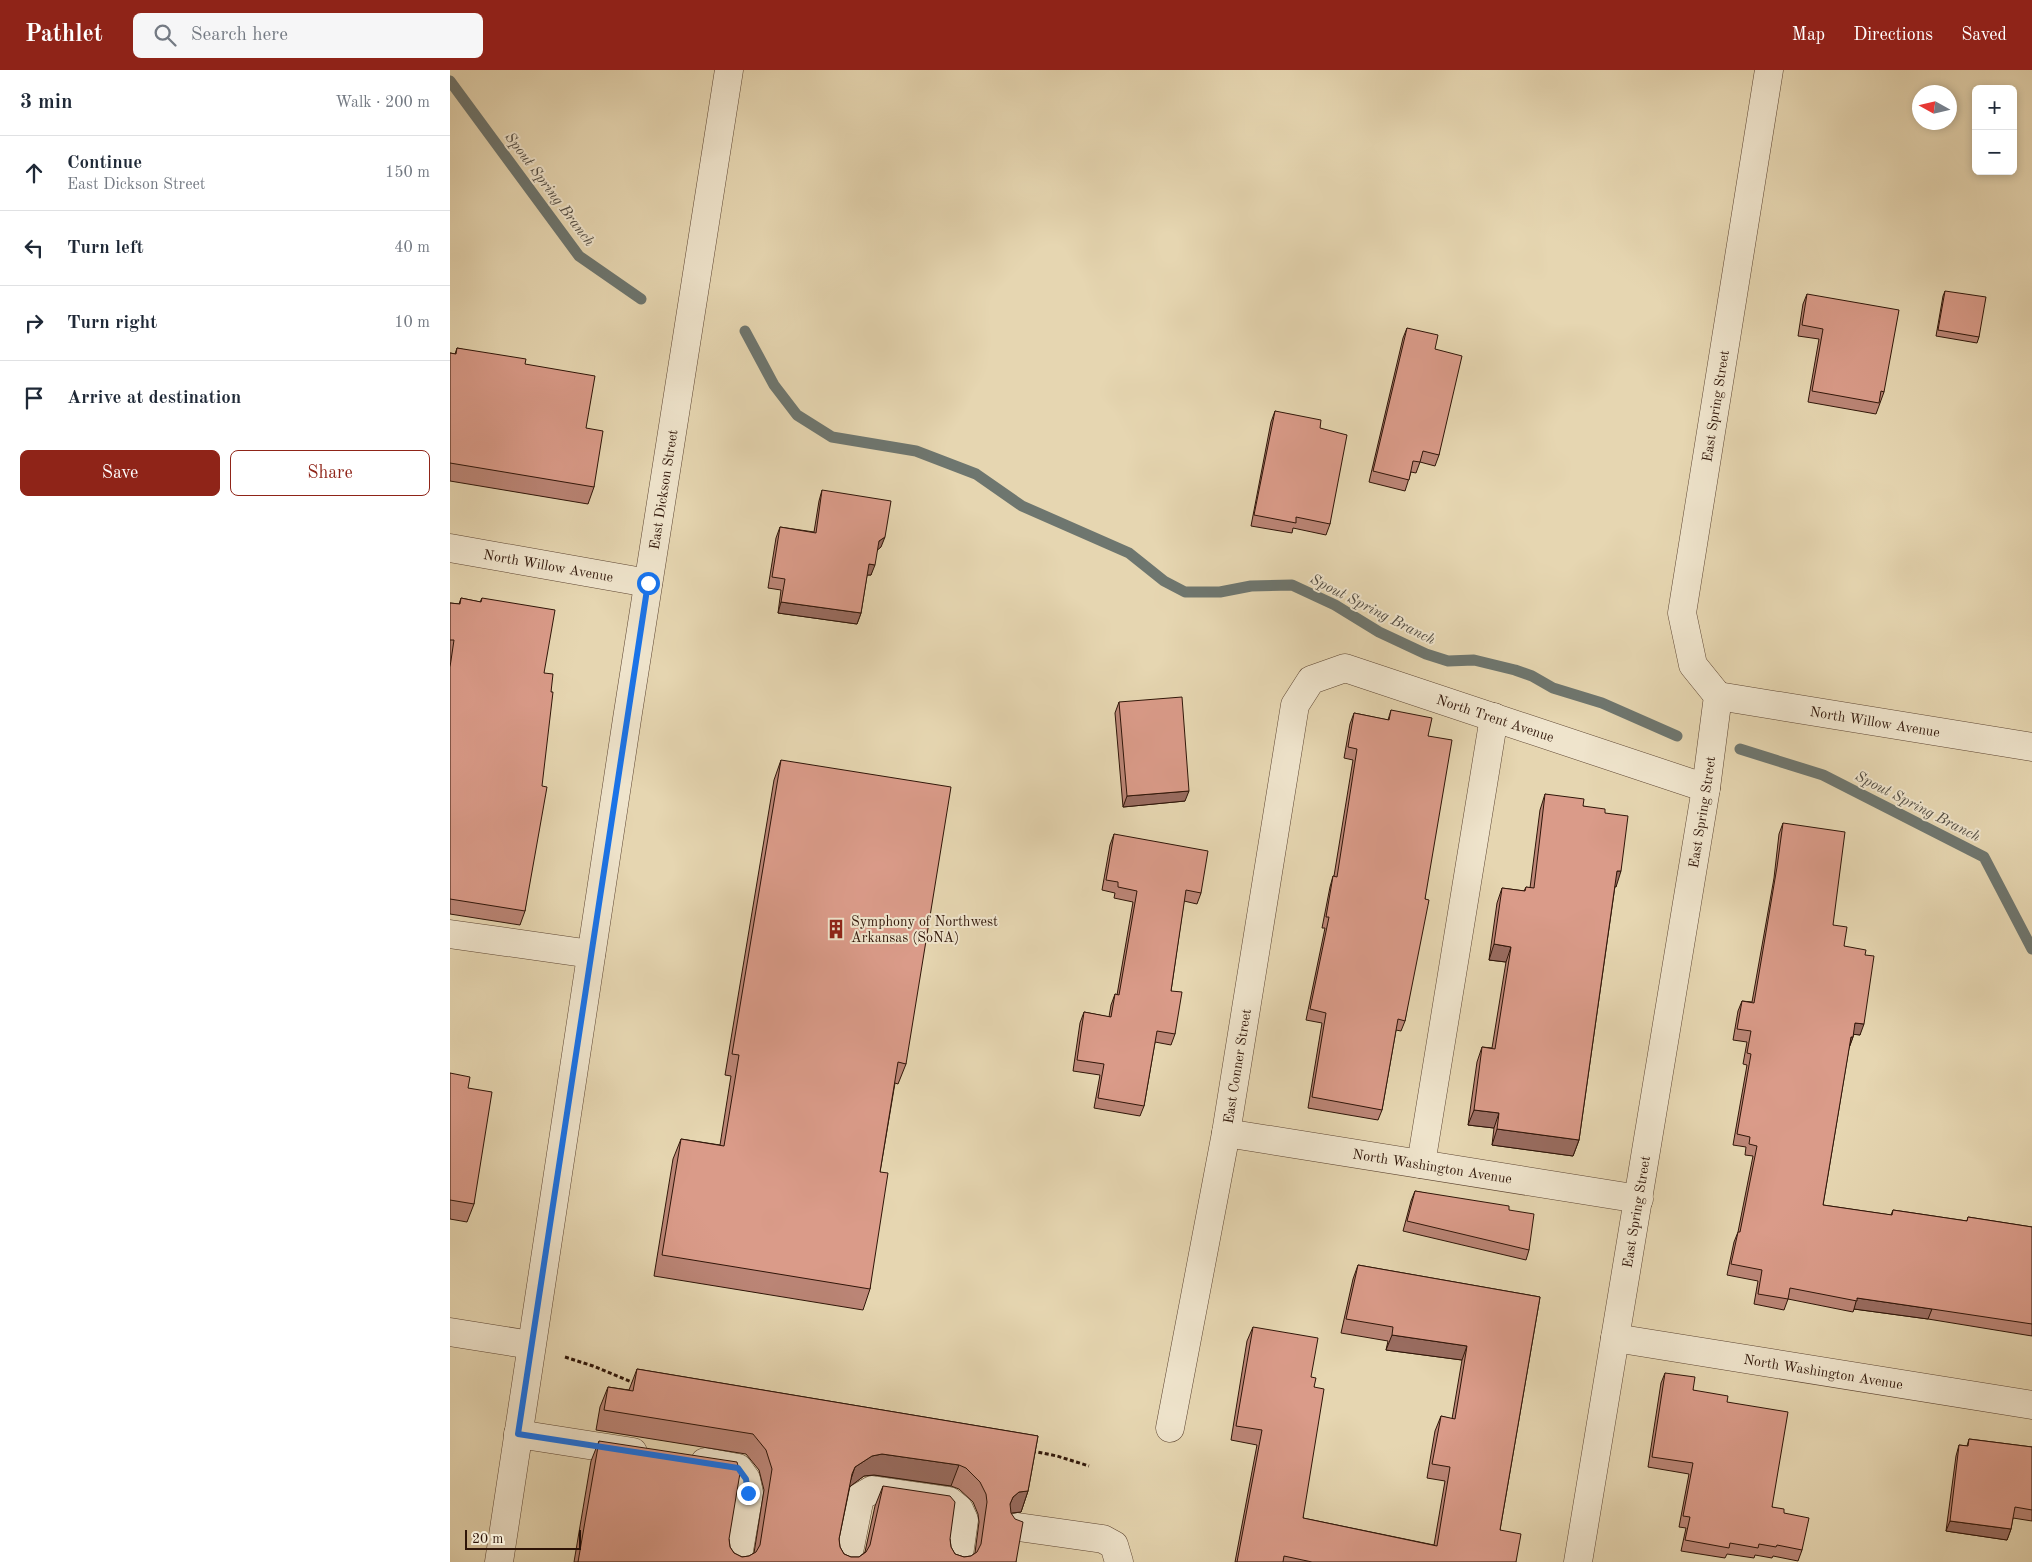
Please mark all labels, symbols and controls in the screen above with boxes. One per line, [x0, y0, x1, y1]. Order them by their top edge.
search box [133, 13, 483, 58]
icon: search [151, 21, 179, 49]
text: Pathlet [25, 23, 103, 47]
text: Search here [191, 26, 288, 45]
text: Map [1792, 26, 1825, 44]
text: Directions [1853, 26, 1933, 44]
text: Saved [1961, 26, 2007, 44]
north arrow [1912, 85, 1957, 130]
map controls [1972, 85, 2017, 175]
button: + [1972, 85, 2017, 130]
text: 3 min [20, 92, 73, 113]
text: Walk · 200 m [335, 95, 430, 111]
water label: Spout Spring Branch [501, 130, 597, 250]
button: − [1972, 130, 2017, 175]
text: Continue [67, 154, 142, 173]
icon: ahead [20, 159, 48, 187]
text: 150 m [385, 165, 430, 181]
text: East Dickson Street [67, 177, 205, 193]
icon: left [20, 234, 48, 262]
text: Turn left [67, 239, 144, 258]
text: 40 m [394, 240, 430, 256]
icon: right [20, 309, 48, 337]
text: Turn right [67, 314, 157, 333]
text: 10 m [394, 315, 430, 331]
street label: East Spring Street [1700, 349, 1732, 463]
icon: arrive [20, 384, 48, 412]
text: Arrive at destination [67, 389, 241, 408]
street label: East Dickson Street [648, 429, 680, 551]
button: Save [20, 450, 220, 496]
button: Share [230, 450, 430, 496]
street label: North Willow Avenue [482, 548, 614, 585]
route start [637, 572, 660, 595]
water label: Spout Spring Branch [1307, 572, 1438, 649]
street label: North Trent Avenue [1434, 693, 1556, 745]
street label: North Willow Avenue [1809, 705, 1941, 740]
street label: East Spring Street [1687, 755, 1718, 869]
water label: Spout Spring Branch [1852, 769, 1983, 846]
place label: Symphony of Northwest Arkansas (SoNA) [851, 915, 998, 945]
building icon: Symphony of Northwest Arkansas (SoNA) [825, 918, 847, 940]
street label: East Conner Street [1222, 1008, 1254, 1125]
street label: North Washington Avenue [1352, 1147, 1513, 1187]
street label: East Spring Street [1621, 1155, 1653, 1269]
street label: North Washington Avenue [1742, 1353, 1904, 1392]
route end [737, 1482, 760, 1505]
scale bar [465, 1527, 581, 1550]
text: 20 m [472, 1532, 503, 1546]

